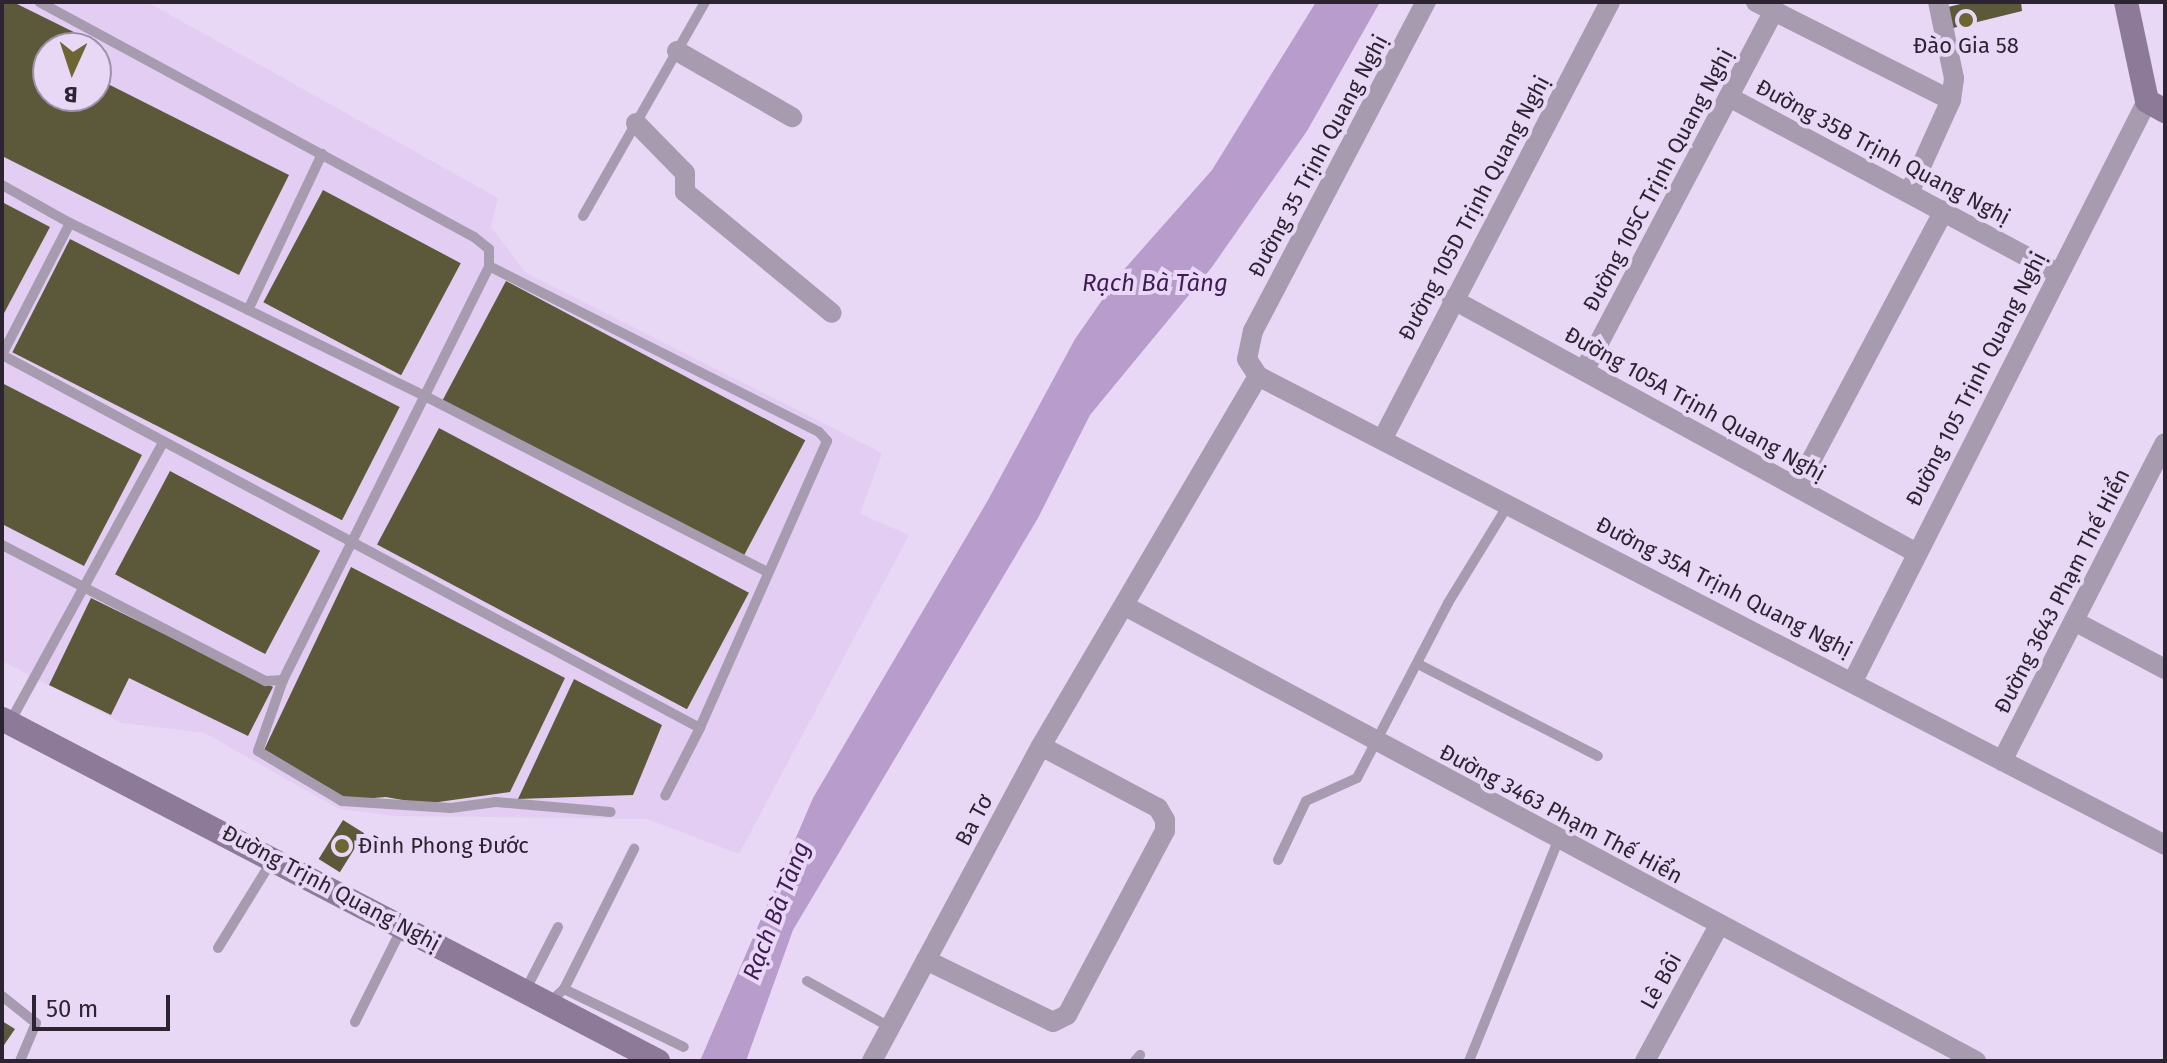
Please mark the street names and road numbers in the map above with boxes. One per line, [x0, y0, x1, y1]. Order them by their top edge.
street label: Đường 35 Trịnh Quang Nghị [1243, 30, 1393, 282]
street label: Đường 105C Trịnh Quang Nghị [1577, 44, 1739, 316]
street label: Đường 105D Trịnh Quang Nghị [1393, 71, 1555, 345]
street label: Đường 35B Trịnh Quang Nghị [1751, 74, 2015, 230]
street label: Đường 105 Trịnh Quang Nghị [1900, 247, 2052, 511]
street label: Đường 105A Trịnh Quang Nghị [1560, 321, 1830, 487]
street label: Đường 3643 Phạm Thế Hiển [1989, 464, 2135, 718]
street label: Đường 35A Trịnh Quang Nghị [1592, 511, 1856, 663]
street label: Đường 3463 Phạm Thế Hiển [1435, 739, 1687, 889]
street label: Ba Tơ [950, 790, 998, 850]
street label: Đường Trịnh Quang Nghị [217, 819, 445, 957]
street label: Lê Bôi [1635, 948, 1687, 1014]

